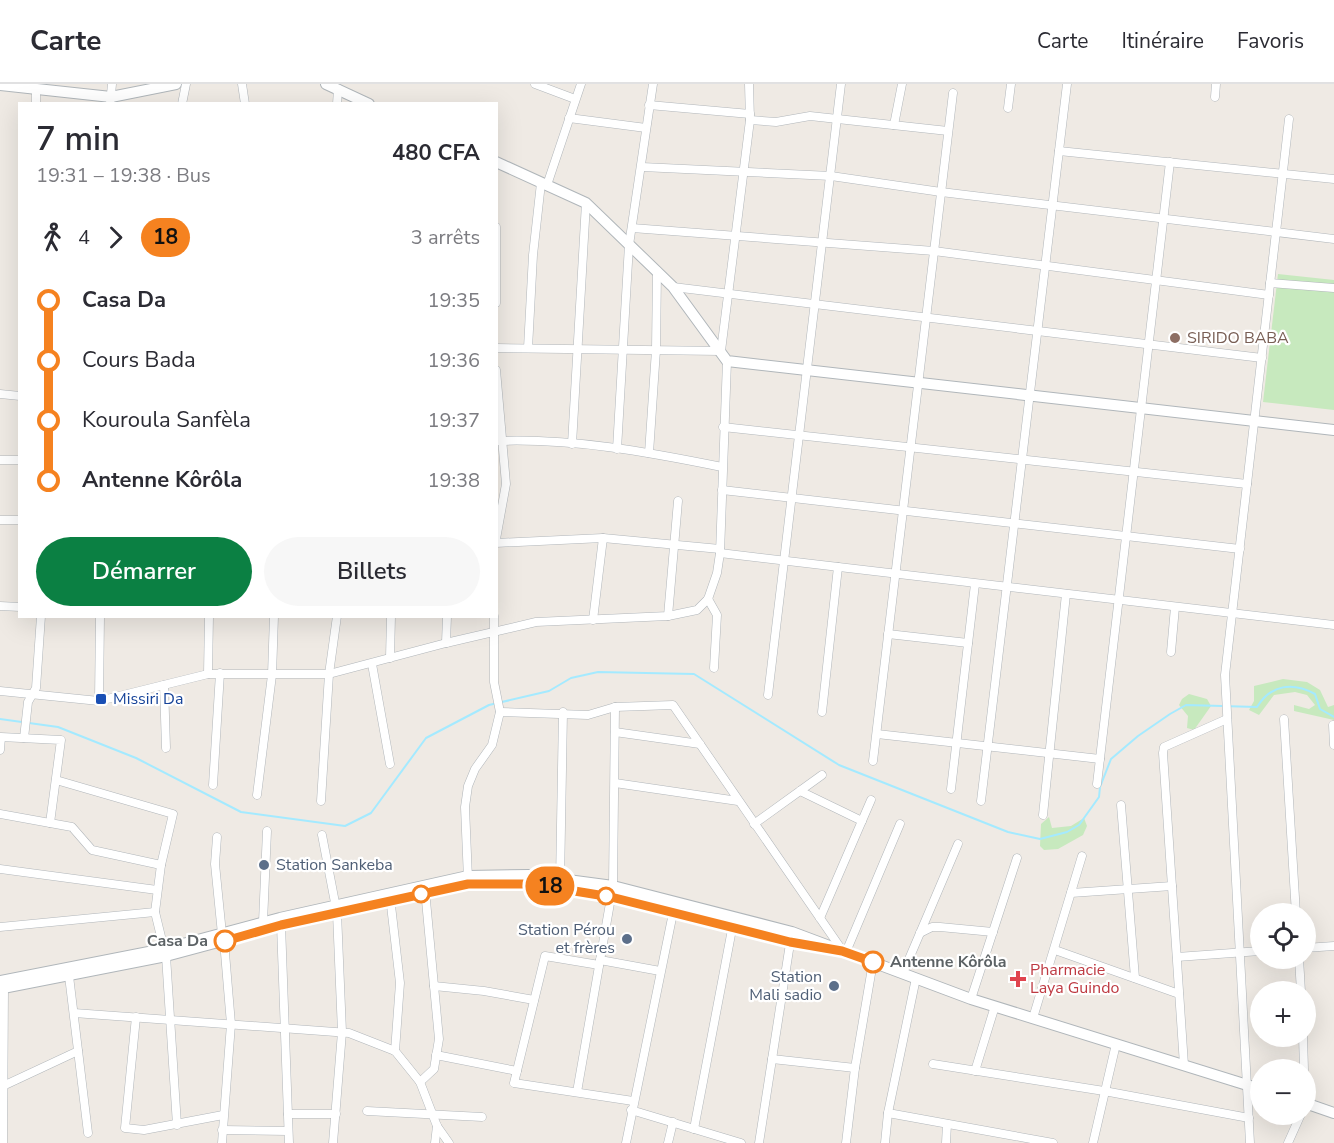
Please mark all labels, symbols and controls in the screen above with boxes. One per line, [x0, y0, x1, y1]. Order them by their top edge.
text: Carte [30, 22, 101, 60]
text: Carte [1037, 27, 1088, 55]
text: Itinéraire [1121, 27, 1204, 55]
text: Favoris [1237, 27, 1304, 55]
text: 7 min [36, 117, 120, 162]
text: 480 CFA [392, 138, 480, 168]
text: 19:31 – 19:38 · Bus [36, 162, 211, 189]
icon: walk [36, 221, 69, 254]
icon: forward [99, 221, 132, 254]
text: 18 [153, 223, 178, 251]
text: 4 [78, 224, 90, 251]
text: 3 arrêts [411, 224, 480, 251]
text: Casa Da [82, 285, 166, 315]
text: 19:35 [427, 287, 480, 314]
place label: SIRIDO BABA [1187, 327, 1289, 349]
marker: SIRIDO BABA [1168, 331, 1182, 345]
text: Cours Bada [82, 345, 196, 375]
text: 19:36 [427, 347, 480, 374]
text: Kouroula Sanfèla [82, 405, 251, 435]
text: 19:37 [427, 407, 480, 434]
text: Antenne Kôrôla [82, 465, 242, 495]
text: 19:38 [427, 467, 480, 494]
button: Démarrer [36, 537, 252, 606]
button: Billets [264, 537, 480, 606]
place label: Missiri Da [113, 688, 183, 710]
marker: Missiri Da [94, 692, 108, 706]
place label: Station Sankeba [276, 854, 393, 876]
marker: Station Sankeba [257, 858, 271, 872]
line badge: 18 [523, 866, 577, 906]
text: 18 [537, 872, 563, 900]
unlabelled marker [412, 885, 430, 903]
unlabelled marker [597, 887, 615, 905]
map controls [1250, 903, 1316, 1125]
button: locate [1250, 903, 1316, 969]
place label: Station Pérou et frères [518, 919, 615, 959]
place label: Casa Da [147, 930, 208, 952]
marker: Casa Da [214, 930, 236, 952]
marker: Station Pérou et frères [620, 932, 634, 946]
marker: Antenne Kôrôla [862, 951, 884, 973]
place label: Antenne Kôrôla [890, 951, 1007, 973]
place label: Pharmacie Laya Guindo [1030, 959, 1119, 999]
place label: Station Mali sadio [749, 966, 822, 1006]
marker: Pharmacie Laya Guindo [1011, 972, 1025, 986]
marker: Station Mali sadio [827, 979, 841, 993]
button: + [1250, 981, 1316, 1047]
button: − [1250, 1059, 1316, 1125]

